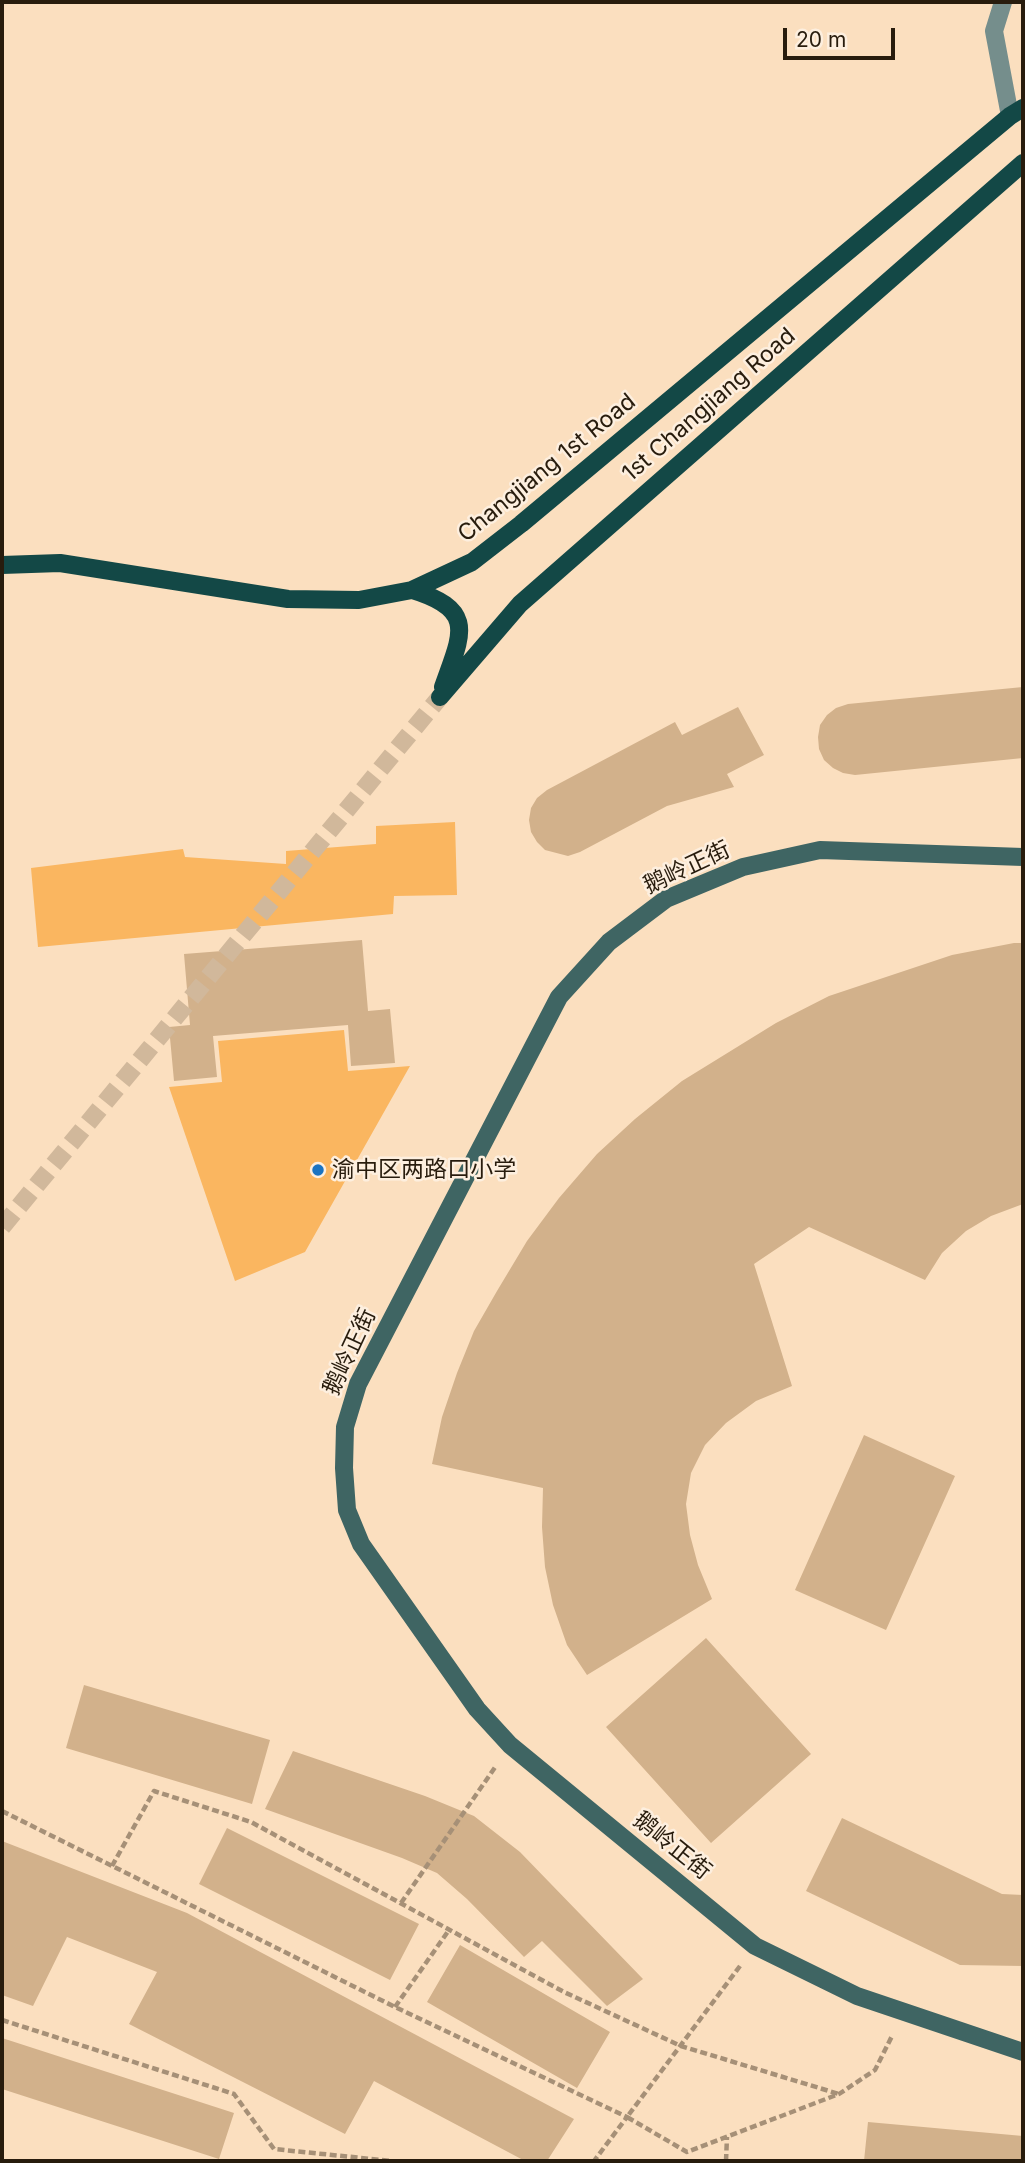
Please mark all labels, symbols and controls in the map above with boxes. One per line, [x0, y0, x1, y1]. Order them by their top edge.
scale bar [787, 14, 899, 58]
text: 20 m [796, 27, 846, 52]
street label: 1st Changjiang Road [617, 322, 801, 488]
street label: Changjiang 1st Road [453, 388, 641, 548]
street label: 鹅岭正街 [639, 836, 735, 900]
place label: 渝中区两路口小学 [332, 1156, 516, 1184]
marker: 渝中区两路口小学 [310, 1162, 326, 1178]
street label: 鹅岭正街 [318, 1304, 382, 1400]
street label: 鹅岭正街 [628, 1806, 716, 1886]

